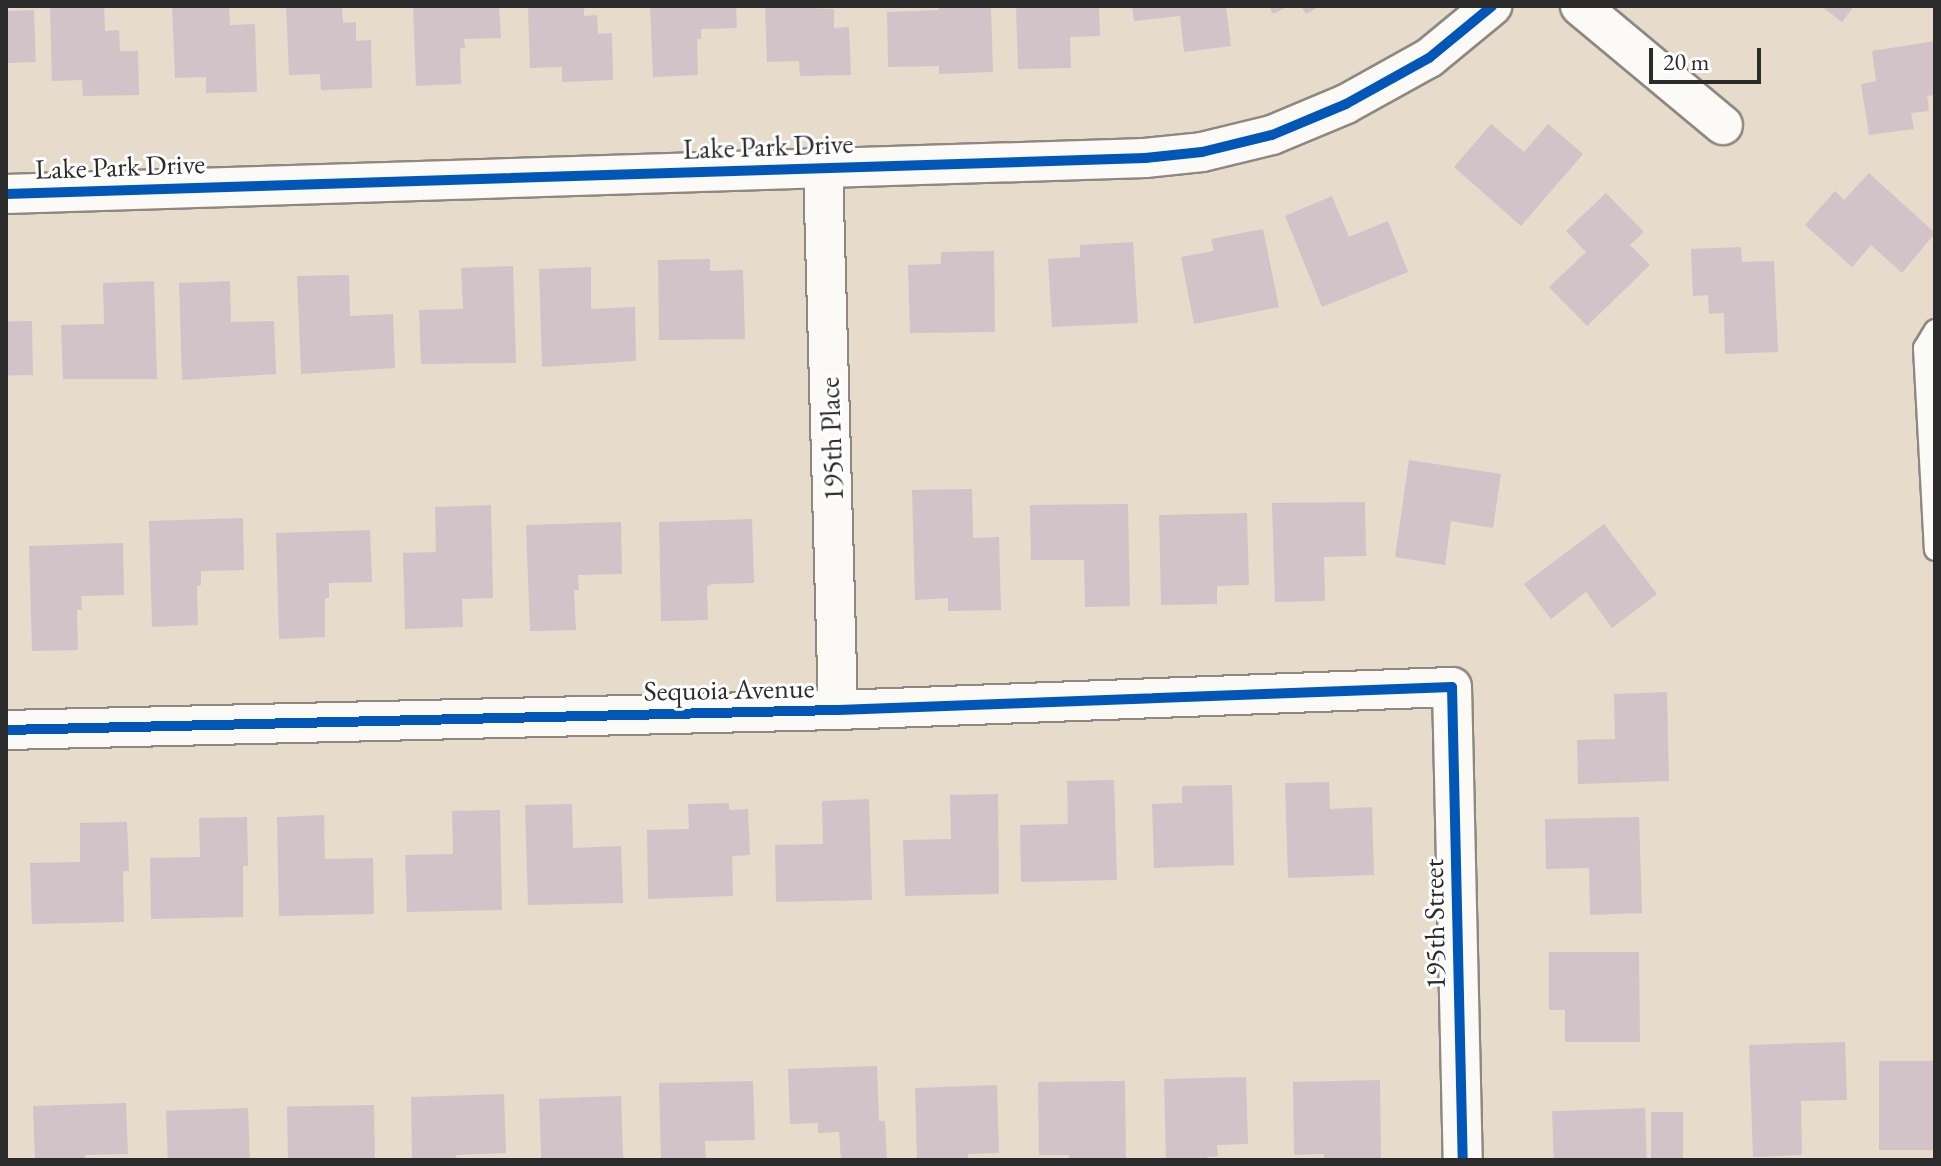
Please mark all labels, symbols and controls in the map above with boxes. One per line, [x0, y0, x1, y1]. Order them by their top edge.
scale bar [1653, 32, 1765, 82]
text: 20 m [1663, 46, 1710, 77]
street label: Lake Park Drive [682, 126, 854, 166]
street label: Lake Park Drive [34, 146, 206, 186]
street label: 195th Place [812, 376, 850, 502]
street label: Sequoia Avenue [643, 671, 815, 707]
street label: 195th Street [1416, 858, 1452, 990]

